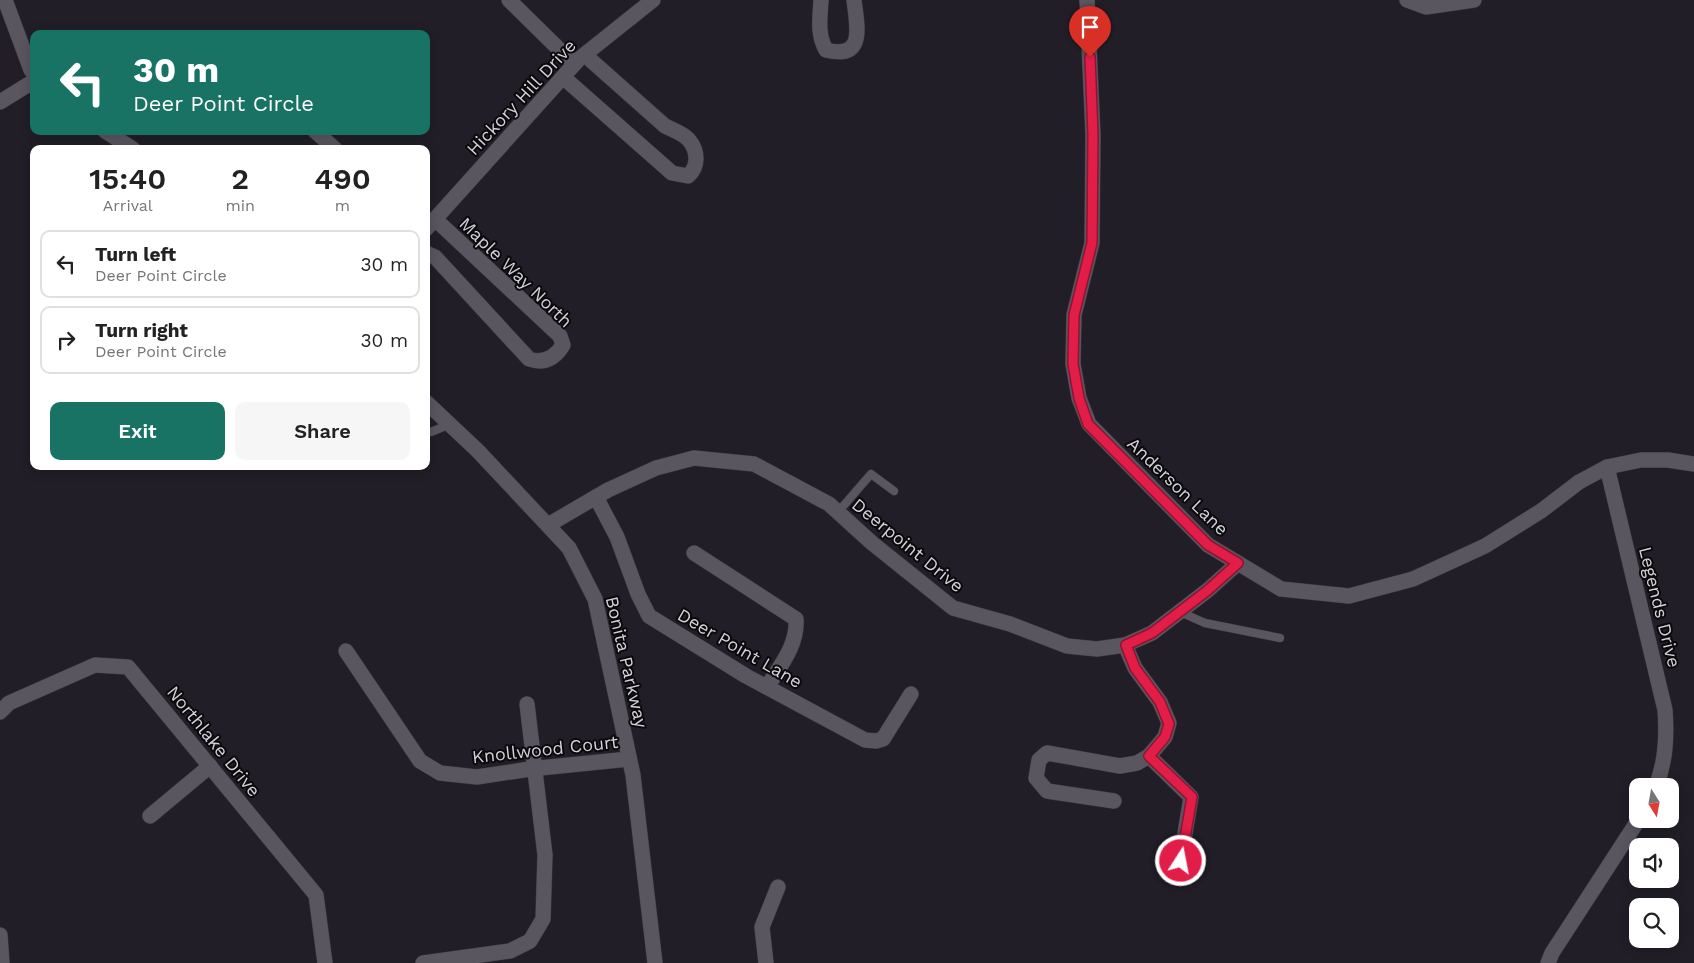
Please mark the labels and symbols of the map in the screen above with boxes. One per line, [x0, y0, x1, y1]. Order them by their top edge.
pin [1069, 6, 1111, 57]
street label: Hickory Hill Drive [462, 35, 580, 159]
street label: Maple Way North [455, 213, 577, 331]
street label: Anderson Lane [1123, 433, 1233, 539]
street label: Deerpoint Drive [848, 494, 968, 596]
street label: Legends Drive [1635, 544, 1685, 670]
street label: Bonita Parkway [602, 594, 653, 731]
street label: Deer Point Lane [674, 604, 806, 692]
street label: Northlake Drive [163, 681, 265, 801]
street label: Knollwood Court [471, 731, 620, 767]
north arrow [1629, 778, 1679, 828]
position arrow [1154, 834, 1206, 886]

